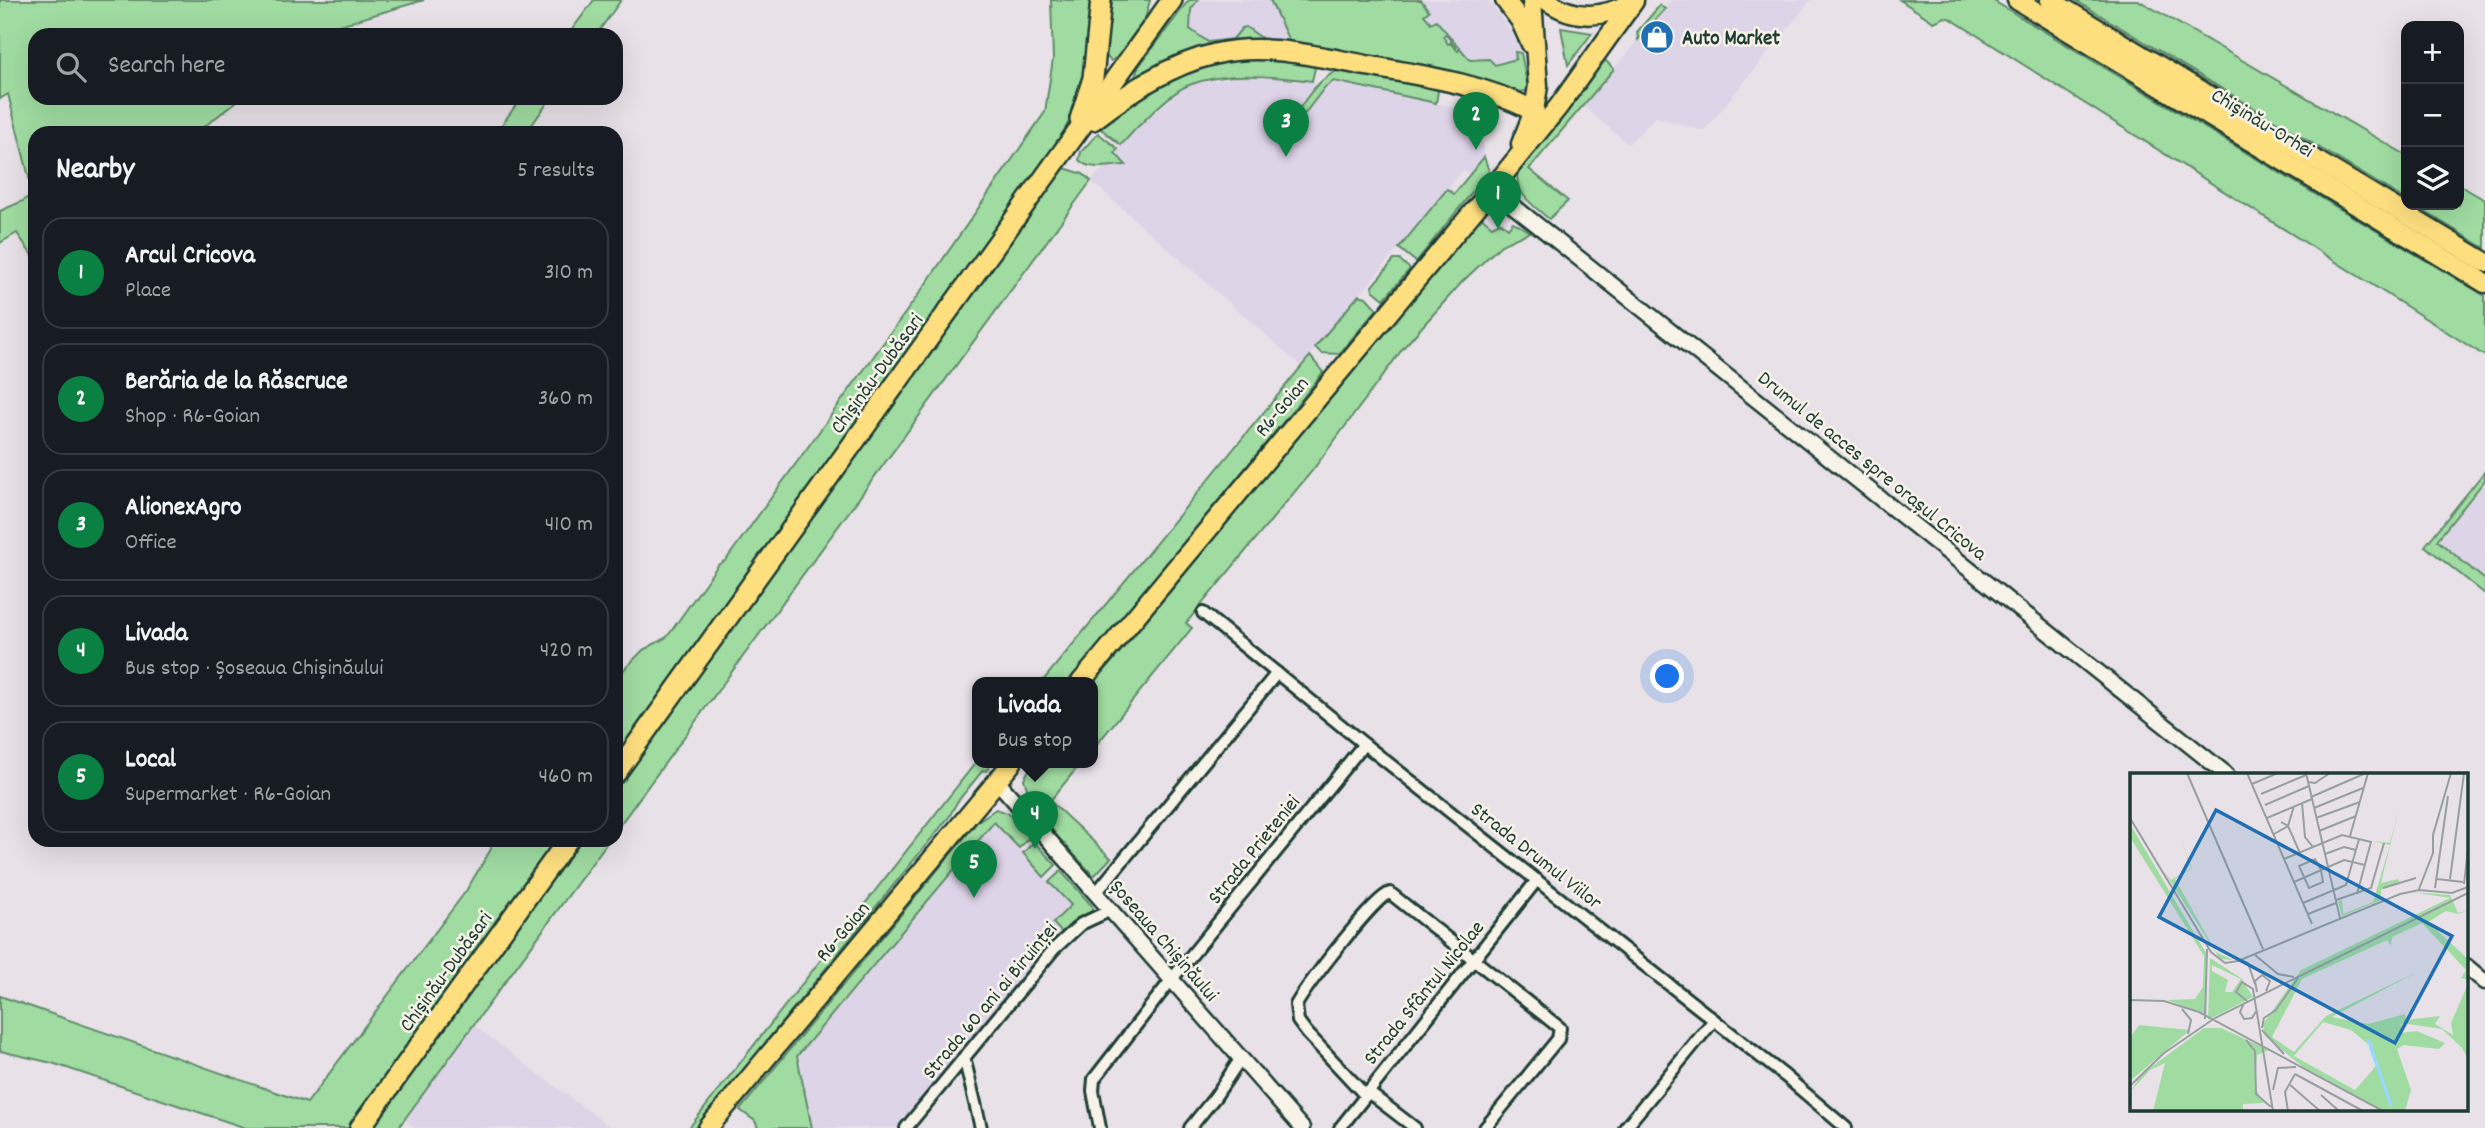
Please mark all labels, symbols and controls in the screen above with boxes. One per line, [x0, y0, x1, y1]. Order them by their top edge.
shop icon: Auto Market [1638, 18, 1676, 56]
map controls [2401, 21, 2464, 210]
button: + [2401, 21, 2464, 84]
place label: Auto Market [1682, 25, 1780, 55]
search box [28, 28, 623, 105]
icon: search [52, 48, 90, 86]
text: Search here [108, 48, 226, 85]
street label: Chișinău-Orhei [2204, 82, 2319, 167]
button: − [2401, 84, 2464, 147]
pin: 2 [1453, 92, 1499, 150]
pin: 3 [1263, 99, 1309, 157]
button: layers [2401, 147, 2464, 210]
text: Nearby [56, 150, 134, 193]
text: 5 results [517, 155, 595, 188]
pin: 1 [1475, 171, 1521, 229]
text: Arcul Cricova [125, 238, 255, 275]
text: 1 [78, 257, 84, 290]
text: 310 m [544, 257, 593, 290]
text: Place [125, 275, 171, 308]
street label: Chișinău-Dubăsari [824, 308, 933, 441]
text: Berăria de la Răscruce [125, 364, 348, 401]
street label: Drumul de acces spre orașul Cricova [1750, 365, 1993, 570]
street label: R6-Goian [1249, 371, 1318, 445]
text: 2 [76, 383, 86, 416]
text: 360 m [538, 383, 593, 416]
text: Shop · R6-Goian [125, 401, 260, 434]
text: AlionexAgro [125, 490, 242, 527]
text: 3 [76, 509, 86, 542]
text: 410 m [545, 509, 593, 542]
text: Office [125, 527, 177, 560]
text: Livada [125, 616, 188, 653]
text: 4 [76, 635, 86, 668]
text: 420 m [540, 635, 593, 668]
text: Bus stop · Șoseaua Chișinăului [125, 653, 383, 686]
your location [1650, 659, 1684, 693]
popup [972, 677, 1098, 768]
text: Livada [998, 688, 1060, 725]
text: Bus stop [998, 725, 1072, 758]
text: Local [125, 742, 176, 779]
text: 5 [76, 761, 86, 794]
text: 460 m [539, 761, 593, 794]
inset map [2130, 773, 2468, 1110]
text: Supermarket · R6-Goian [125, 779, 331, 812]
street label: Strada Prieteniei [1202, 790, 1309, 912]
pin: 4 [1012, 791, 1058, 849]
street label: Strada Drumul Viilor [1463, 796, 1608, 919]
pin: 5 [951, 840, 997, 898]
street label: Șoseaua Chișinăului [1101, 874, 1224, 1010]
street label: R6-Goian [810, 896, 879, 970]
street label: Chișinău-Dubăsari [393, 906, 502, 1039]
street label: Strada Sfântul Nicolae [1357, 915, 1493, 1073]
street label: Strada 60 ani ai Biruinței [916, 917, 1066, 1087]

